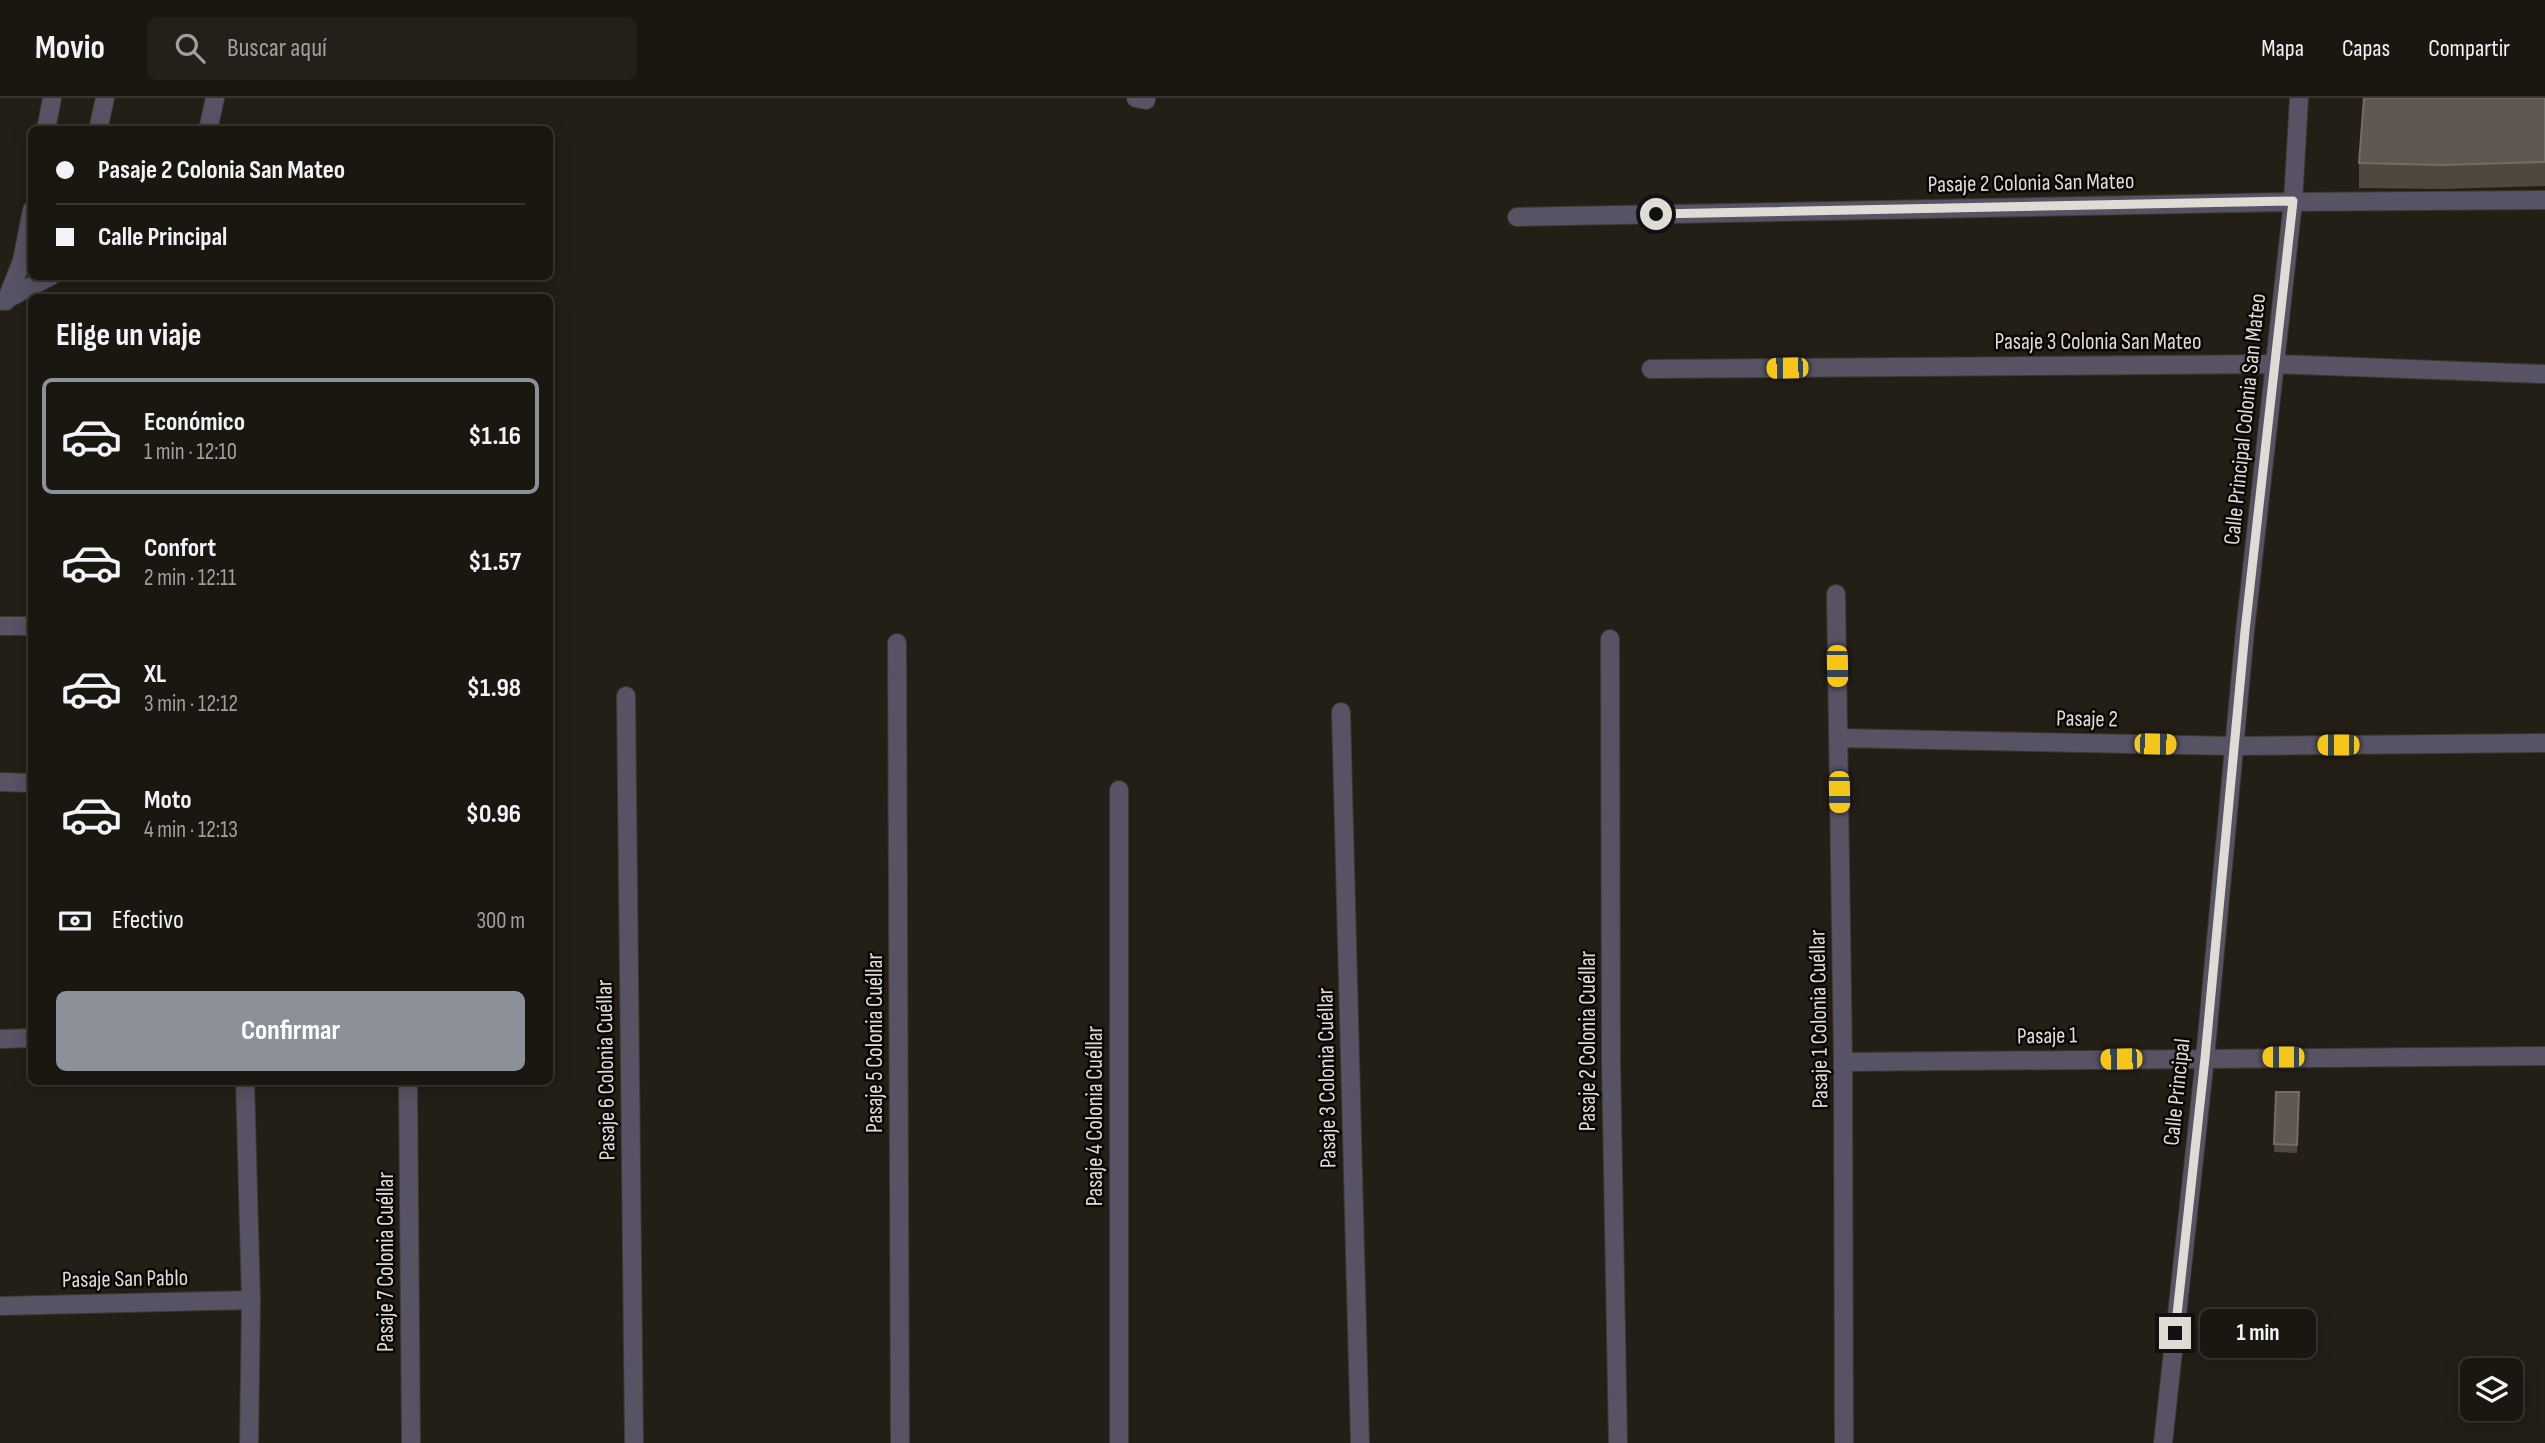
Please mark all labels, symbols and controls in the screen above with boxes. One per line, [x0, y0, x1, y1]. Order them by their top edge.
search box [147, 17, 637, 80]
text: Movio [35, 28, 105, 68]
icon: search [171, 29, 209, 67]
text: Buscar aquí [227, 33, 327, 64]
text: Mapa [2261, 34, 2304, 63]
text: Capas [2342, 34, 2390, 63]
text: Compartir [2428, 34, 2510, 63]
text: Pasaje 2 Colonia San Mateo [98, 155, 345, 186]
street label: Pasaje 2 Colonia San Mateo [1927, 167, 2135, 199]
route start [1640, 198, 1672, 230]
text: Calle Principal [98, 222, 227, 253]
street label: Calle Principal Colonia San Mateo [2218, 292, 2272, 546]
text: Elige un viaje [56, 316, 201, 355]
street label: Pasaje 3 Colonia San Mateo [1995, 328, 2201, 356]
car [1766, 357, 1809, 379]
icon: car [60, 405, 123, 468]
text: Económico [144, 407, 245, 438]
text: $1.16 [468, 421, 521, 452]
text: 1 min · 12:10 [144, 438, 237, 466]
icon: car [60, 531, 123, 594]
text: Confort [144, 533, 216, 564]
text: $1.57 [468, 547, 521, 578]
text: 2 min · 12:11 [144, 564, 236, 592]
car [1827, 645, 1848, 687]
icon: car [60, 657, 123, 720]
text: XL [144, 659, 166, 690]
text: $1.98 [467, 673, 521, 704]
text: 3 min · 12:12 [144, 690, 238, 718]
street label: Pasaje 2 [2056, 704, 2118, 734]
car [2134, 733, 2177, 755]
car [2318, 735, 2360, 756]
car [1829, 771, 1850, 813]
icon: car [60, 783, 123, 846]
text: Moto [144, 785, 192, 816]
text: $0.96 [466, 799, 521, 830]
text: 4 min · 12:13 [144, 816, 238, 844]
icon: cash [56, 902, 94, 940]
text: Efectivo [112, 905, 184, 936]
text: 300 m [476, 907, 525, 935]
street label: Pasaje 1 Colonia Cuéllar [1803, 929, 1835, 1109]
street label: Pasaje 2 Colonia Cuéllar [1574, 950, 1602, 1131]
street label: Pasaje 5 Colonia Cuéllar [861, 953, 889, 1133]
street label: Pasaje 6 Colonia Cuéllar [590, 979, 622, 1161]
street label: Pasaje 3 Colonia Cuéllar [1311, 987, 1343, 1168]
button: Confirmar [56, 991, 525, 1071]
street label: Pasaje 1 [2017, 1021, 2077, 1051]
street label: Pasaje 4 Colonia Cuéllar [1081, 1025, 1109, 1206]
street label: Calle Principal [2157, 1037, 2197, 1147]
car [2263, 1047, 2305, 1068]
car [2100, 1048, 2143, 1070]
street label: Pasaje 7 Colonia Cuéllar [372, 1172, 400, 1352]
street label: Pasaje San Pablo [62, 1264, 188, 1294]
callout: 1 min [2200, 1308, 2315, 1358]
route end [2159, 1317, 2191, 1349]
text: 1 min [2237, 1319, 2279, 1347]
map controls [2460, 1358, 2523, 1421]
button: layers [2460, 1358, 2523, 1421]

